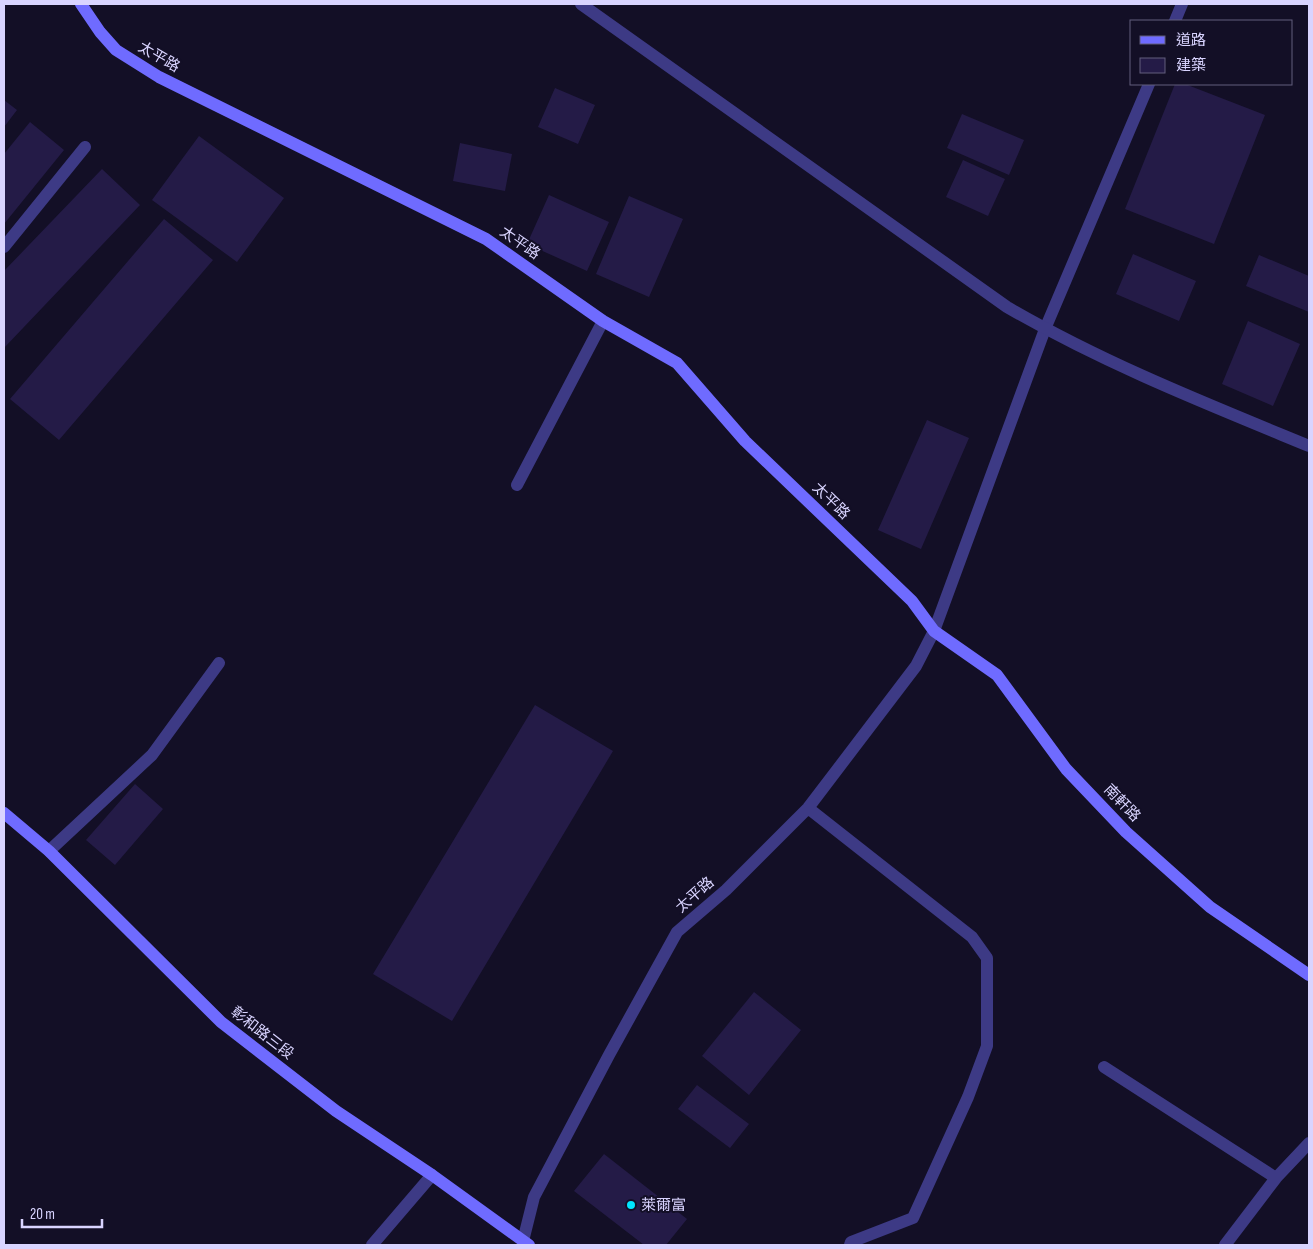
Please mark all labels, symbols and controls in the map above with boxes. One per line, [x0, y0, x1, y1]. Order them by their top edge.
legend [1130, 20, 1293, 85]
text: 道路 [1176, 31, 1206, 50]
street label: 太平路 [135, 38, 183, 76]
text: 建築 [1176, 56, 1206, 75]
street label: 太平路 [496, 222, 544, 264]
street label: 太平路 [808, 479, 854, 523]
street label: 南軒路 [1100, 780, 1144, 826]
street label: 太平路 [672, 873, 718, 917]
street label: 彰和路三段 [227, 1002, 297, 1064]
scale bar [22, 1196, 102, 1228]
place label: 萊爾富 [641, 1196, 686, 1215]
marker: 萊爾富 [625, 1199, 637, 1211]
text: 20 m [30, 1205, 55, 1224]

